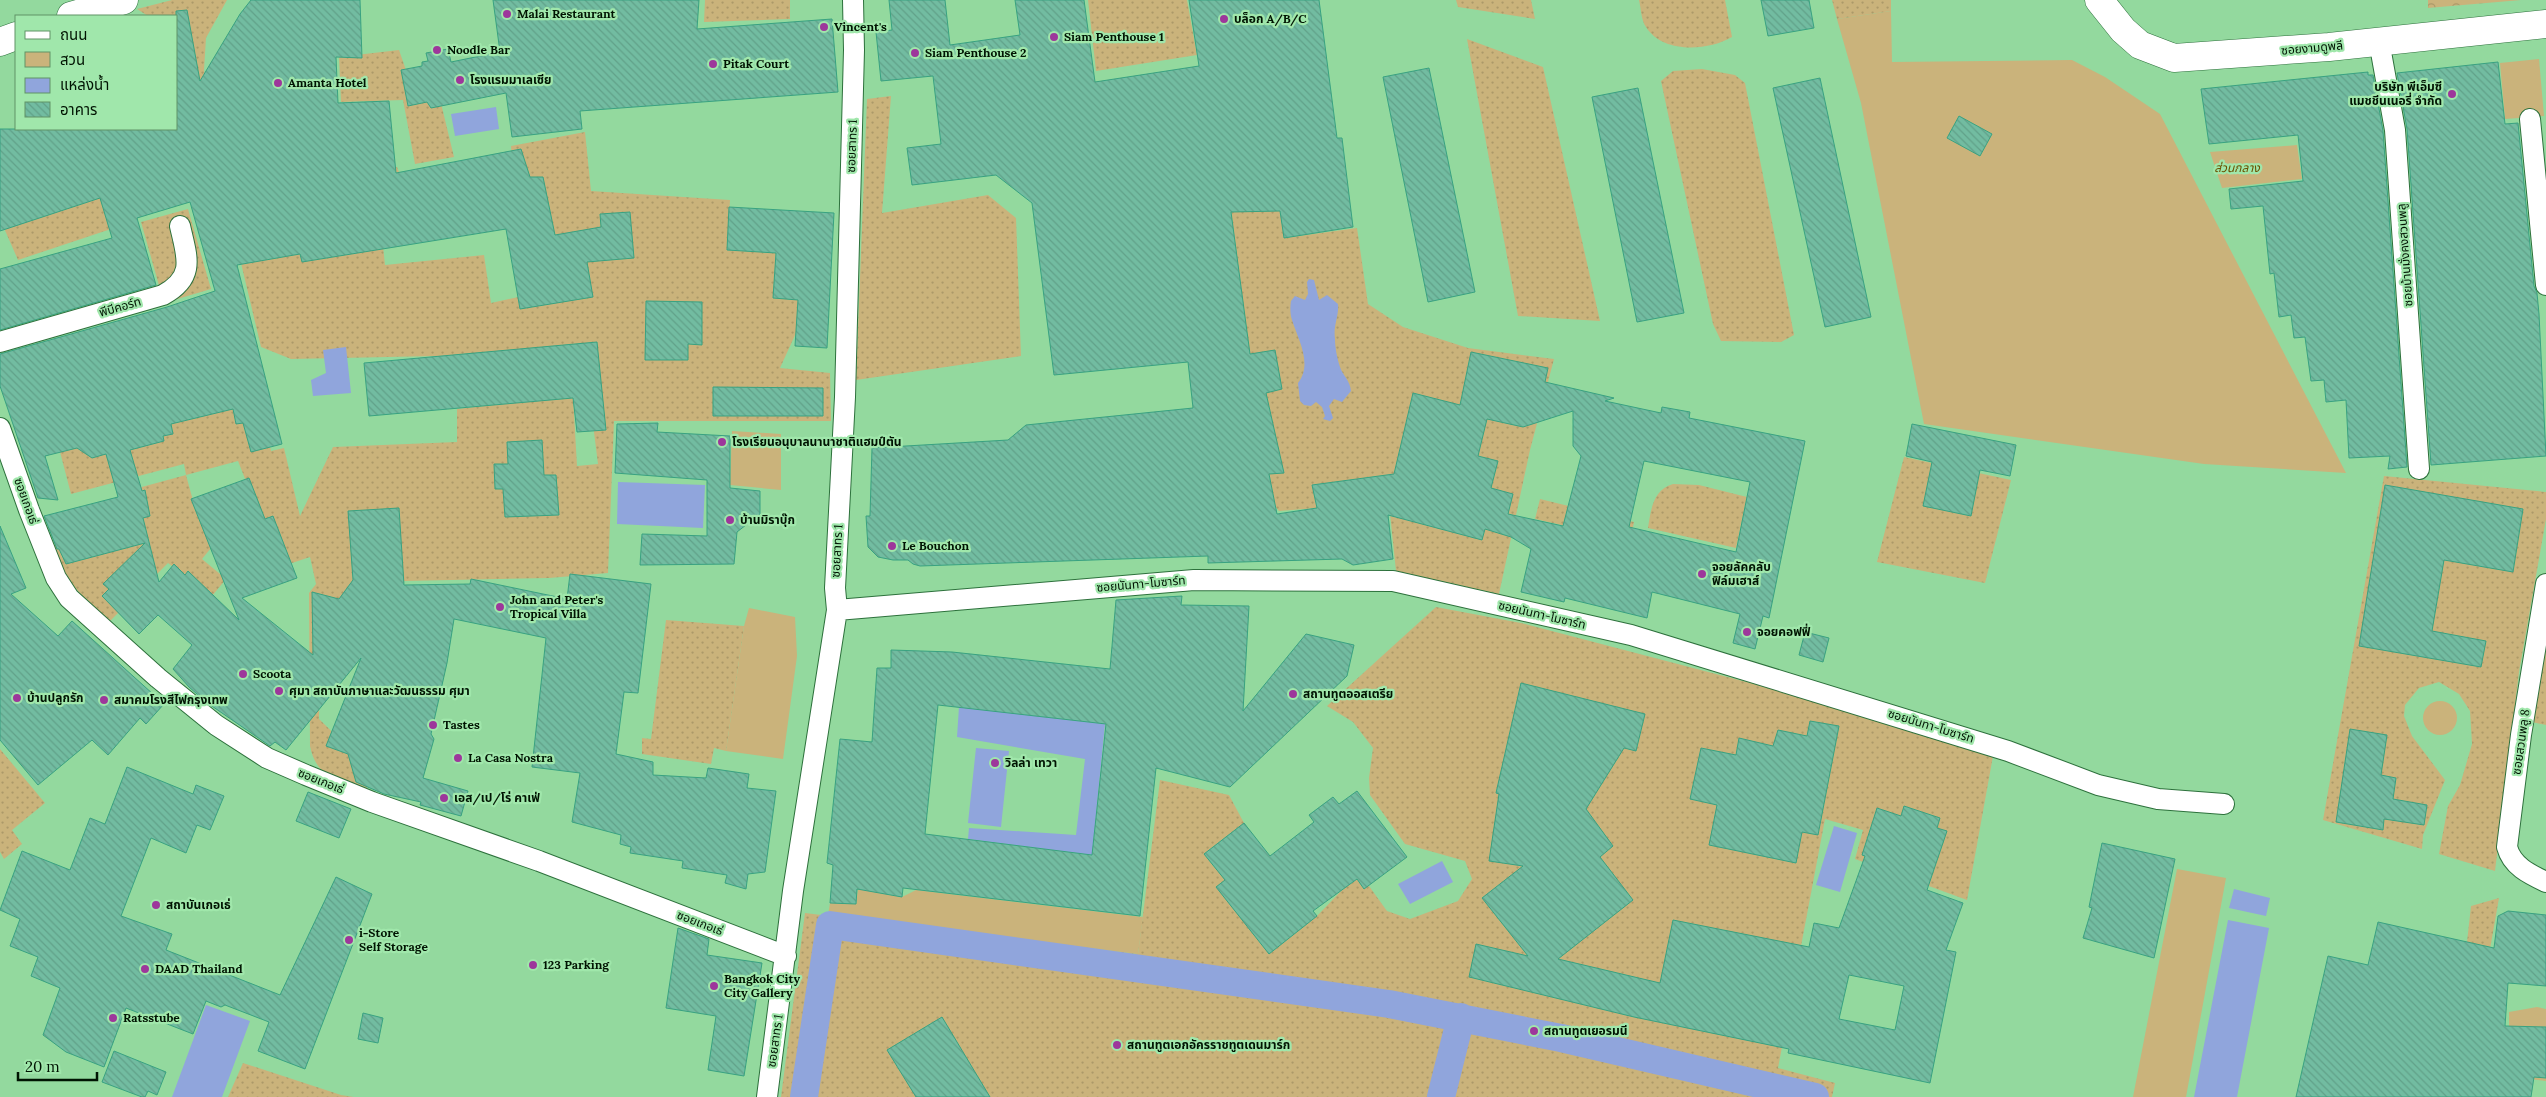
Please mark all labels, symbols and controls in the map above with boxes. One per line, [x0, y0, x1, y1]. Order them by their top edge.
place label: Malai Restaurant [517, 6, 617, 21]
marker: Malai Restaurant [501, 8, 513, 20]
place label: บล็อก A/B/C [1234, 11, 1307, 27]
marker: บล็อก A/B/C [1218, 13, 1230, 25]
legend [15, 15, 178, 130]
place label: Vincent's [834, 19, 887, 34]
marker: Vincent's [818, 21, 830, 33]
text: ถนน [60, 25, 87, 44]
place label: Siam Penthouse 1 [1064, 29, 1164, 44]
marker: Siam Penthouse 1 [1048, 31, 1060, 43]
street label: ซอยงามดูพลี [2280, 37, 2343, 58]
place label: Noodle Bar [447, 42, 510, 57]
marker: Noodle Bar [431, 44, 443, 56]
place label: Siam Penthouse 2 [925, 45, 1026, 60]
marker: Siam Penthouse 2 [909, 47, 921, 59]
text: สวน [60, 50, 85, 69]
place label: Pitak Court [723, 56, 790, 71]
marker: Pitak Court [707, 58, 719, 70]
place label: โรงแรมมาเลเซีย [470, 72, 551, 87]
text: แหล่งน้ำ [60, 74, 109, 94]
marker: โรงแรมมาเลเซีย [454, 74, 466, 86]
place label: Amanta Hotel [288, 75, 367, 90]
marker: Amanta Hotel [272, 77, 284, 89]
place label: บริษัท พีเอ็มซี แมชชีนเนอรี่ จำกัด [2349, 79, 2442, 108]
marker: บริษัท พีเอ็มซี แมชชีนเนอรี่ จำกัด [2446, 88, 2458, 100]
text: อาคาร [60, 100, 97, 119]
street label: ซอยสาทร 1 [843, 119, 860, 173]
park label: ส่วนกลาง [2214, 160, 2260, 175]
street label: ซอยบ้านมั่งคงสวนพลู [2393, 203, 2416, 307]
street label: พีบีคอร์ท [97, 293, 143, 320]
place label: โรงเรียนอนุบาลนานาชาติแฮมป์ตัน [732, 434, 902, 449]
marker: โรงเรียนอนุบาลนานาชาติแฮมป์ตัน [716, 436, 728, 448]
street label: ซอยเกอเธ่ [11, 476, 42, 526]
place label: บ้านมิราบุ๊ก [740, 512, 795, 527]
marker: บ้านมิราบุ๊ก [724, 514, 736, 526]
street label: ซอยสาทร 1 [828, 524, 845, 578]
place label: Le Bouchon [902, 538, 969, 553]
marker: Le Bouchon [886, 540, 898, 552]
place label: จอยลัคคลับ ฟิล์มเฮาส์ [1712, 559, 1771, 588]
marker: จอยลัคคลับ ฟิล์มเฮาส์ [1696, 568, 1708, 580]
street label: ซอยนันทา-โมซาร์ท [1096, 572, 1186, 595]
place label: John and Peter's Tropical Villa [510, 592, 604, 621]
street label: ซอยนันทา-โมซาร์ท [1497, 597, 1587, 632]
marker: John and Peter's Tropical Villa [494, 601, 506, 613]
place label: จอยคอฟฟี่ [1757, 623, 1811, 639]
marker: จอยคอฟฟี่ [1741, 626, 1753, 638]
place label: Scoota [253, 666, 292, 681]
marker: Scoota [237, 668, 249, 680]
place label: ศุมา สถาบันภาษาและวัฒนธรรม ศุมา [289, 683, 470, 698]
marker: ศุมา สถาบันภาษาและวัฒนธรรม ศุมา [273, 685, 285, 697]
place label: สถานทูตออสเตรีย [1303, 686, 1393, 702]
marker: สถานทูตออสเตรีย [1287, 688, 1299, 700]
place label: บ้านปลูกรัก [27, 690, 84, 706]
marker: บ้านปลูกรัก [11, 692, 23, 704]
place label: สมาคมโรงสีไฟกรุงเทพ [114, 692, 228, 707]
marker: สมาคมโรงสีไฟกรุงเทพ [98, 694, 110, 706]
street label: ซอยนันทา-โมซาร์ท [1886, 705, 1976, 746]
street label: ซอยสวนพลู 8 [2508, 708, 2533, 776]
place label: Tastes [443, 717, 480, 732]
marker: Tastes [427, 719, 439, 731]
place label: La Casa Nostra [468, 750, 554, 765]
marker: La Casa Nostra [452, 752, 464, 764]
place label: วิลล่า เทวา [1004, 755, 1057, 770]
marker: วิลล่า เทวา [989, 757, 1001, 769]
street label: ซอยเกอเธ่ [296, 765, 346, 797]
place label: เอส/เป/โร่ คาเฟ่ [454, 790, 540, 806]
marker: เอส/เป/โร่ คาเฟ่ [438, 792, 450, 804]
place label: สถาบันเกอเธ่ [166, 897, 231, 912]
marker: สถาบันเกอเธ่ [150, 899, 162, 911]
street label: ซอยเกอเธ่ [675, 907, 725, 938]
place label: i-Store Self Storage [359, 925, 428, 954]
marker: i-Store Self Storage [343, 934, 355, 946]
place label: 123 Parking [543, 957, 610, 972]
marker: 123 Parking [527, 959, 539, 971]
place label: DAAD Thailand [155, 961, 243, 976]
marker: DAAD Thailand [139, 963, 151, 975]
place label: Bangkok City City Gallery [724, 971, 800, 1000]
marker: Bangkok City City Gallery [708, 980, 720, 992]
place label: Ratsstube [123, 1010, 180, 1025]
marker: Ratsstube [107, 1012, 119, 1024]
street label: ซอยสาทร 1 [763, 1014, 786, 1068]
place label: สถานทูตเยอรมนี [1544, 1023, 1627, 1039]
marker: สถานทูตเยอรมนี [1528, 1025, 1540, 1037]
place label: สถานทูตเอกอัครราชทูตเดนมาร์ก [1127, 1037, 1290, 1053]
marker: สถานทูตเอกอัครราชทูตเดนมาร์ก [1111, 1039, 1123, 1051]
scale bar [18, 1050, 96, 1082]
text: 20 m [25, 1057, 60, 1076]

